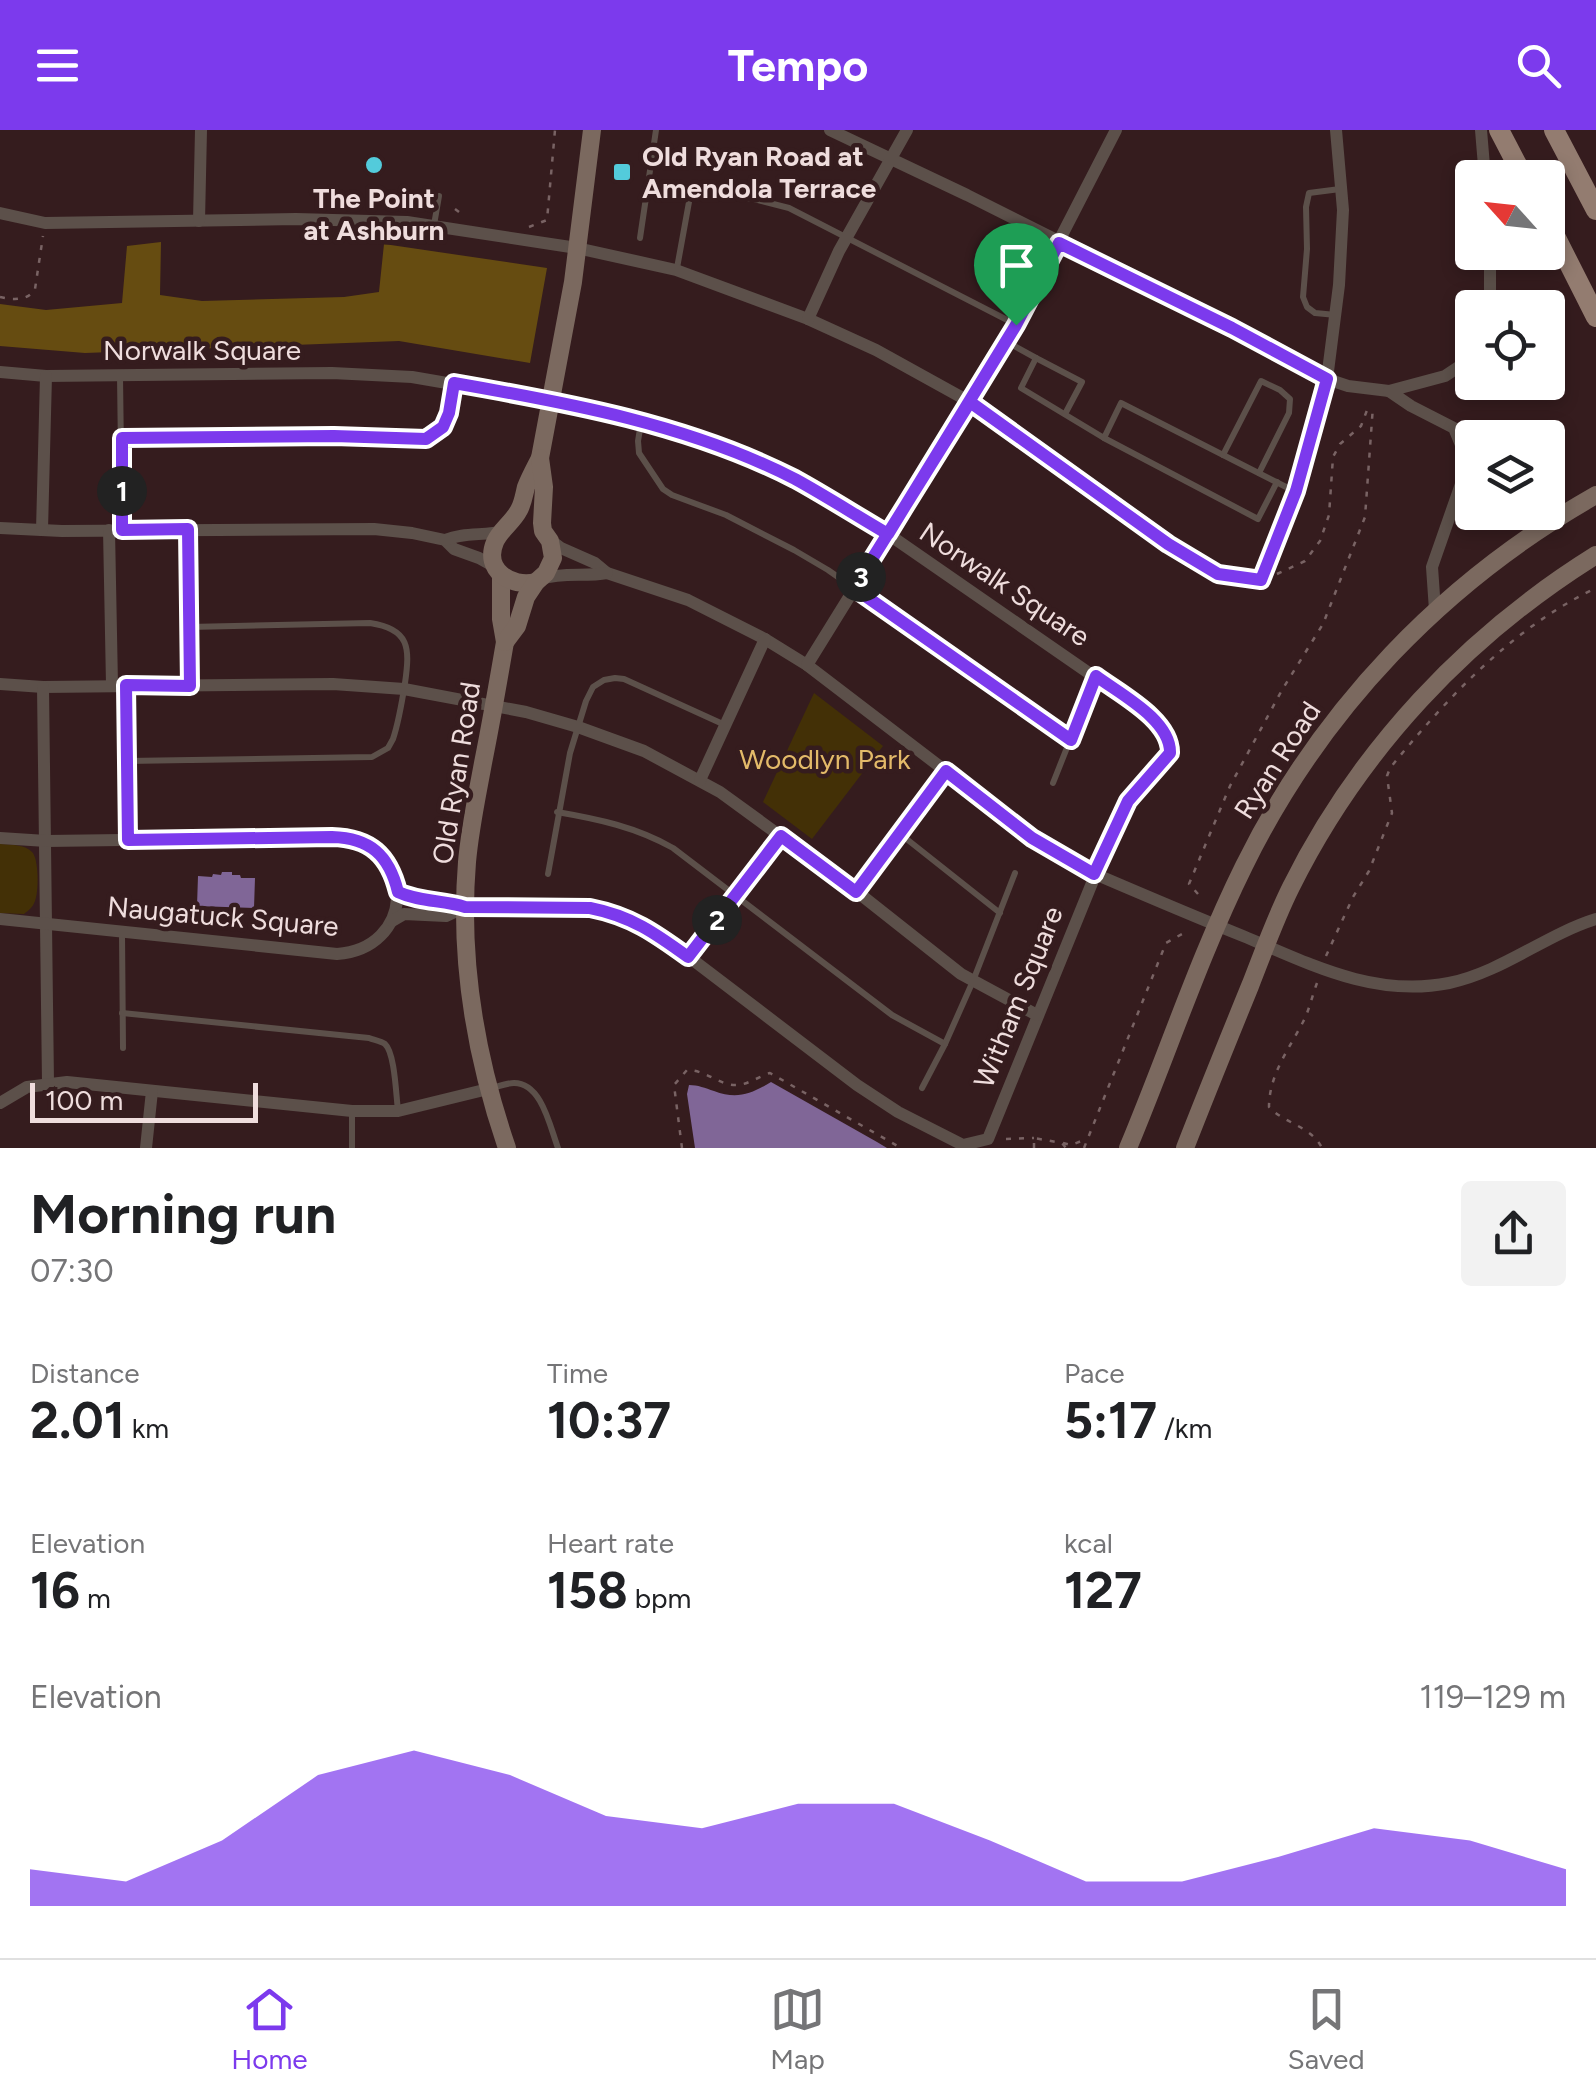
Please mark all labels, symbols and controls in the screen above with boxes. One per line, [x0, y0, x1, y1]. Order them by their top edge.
icon: menu [30, 38, 85, 93]
text: Tempo [728, 38, 868, 92]
icon: search [1511, 38, 1566, 93]
place label: Old Ryan Road at Amendola Terrace [642, 139, 876, 205]
marker: The Point at Ashburn [363, 154, 385, 176]
north arrow [1455, 160, 1565, 270]
map controls [1455, 160, 1565, 530]
marker: Old Ryan Road at Amendola Terrace [611, 161, 633, 183]
place label: The Point at Ashburn [304, 181, 444, 247]
pin [974, 223, 1059, 326]
icon: arrive [989, 238, 1044, 293]
button: locate [1455, 290, 1565, 400]
street label: Norwalk Square [103, 333, 301, 367]
button: layers [1455, 420, 1565, 530]
pin: 1 [97, 466, 147, 516]
text: 1 [116, 474, 128, 508]
street label: Norwalk Square [913, 515, 1097, 653]
pin: 3 [836, 552, 886, 602]
text: 3 [853, 560, 869, 594]
street label: Old Ryan Road [425, 679, 487, 867]
street label: Ryan Road [1227, 695, 1327, 825]
park label: Woodlyn Park [739, 742, 911, 776]
street label: Naugatuck Square [106, 889, 340, 943]
pin: 2 [692, 895, 742, 945]
street label: Witham Square [966, 901, 1070, 1093]
text: 2 [709, 903, 725, 937]
scale bar [30, 1078, 258, 1123]
text: 100 m [45, 1083, 123, 1117]
text: Morning run [30, 1181, 336, 1247]
button: share [1461, 1181, 1566, 1286]
text: 07:30 [30, 1252, 114, 1290]
text: Distance [30, 1356, 140, 1390]
text: Time [547, 1356, 608, 1390]
text: Pace [1064, 1356, 1125, 1390]
text: 2.01 [30, 1390, 125, 1451]
text: 10:37 [547, 1390, 671, 1451]
text: 5:17 [1064, 1390, 1157, 1451]
text: km [125, 1411, 169, 1445]
text: /km [1157, 1411, 1212, 1445]
text: Elevation [30, 1526, 145, 1560]
text: Heart rate [547, 1526, 674, 1560]
text: kcal [1064, 1526, 1113, 1560]
text: 16 [30, 1560, 80, 1621]
text: 158 [547, 1560, 628, 1621]
text: 127 [1064, 1560, 1142, 1621]
text: m [80, 1581, 111, 1615]
text: bpm [628, 1581, 691, 1615]
text: Elevation [30, 1678, 162, 1716]
text: 119–129 m [1420, 1678, 1566, 1716]
tab: Home [231, 1982, 308, 2076]
tab: Map [770, 1982, 825, 2076]
tab: Saved [1288, 1982, 1365, 2076]

